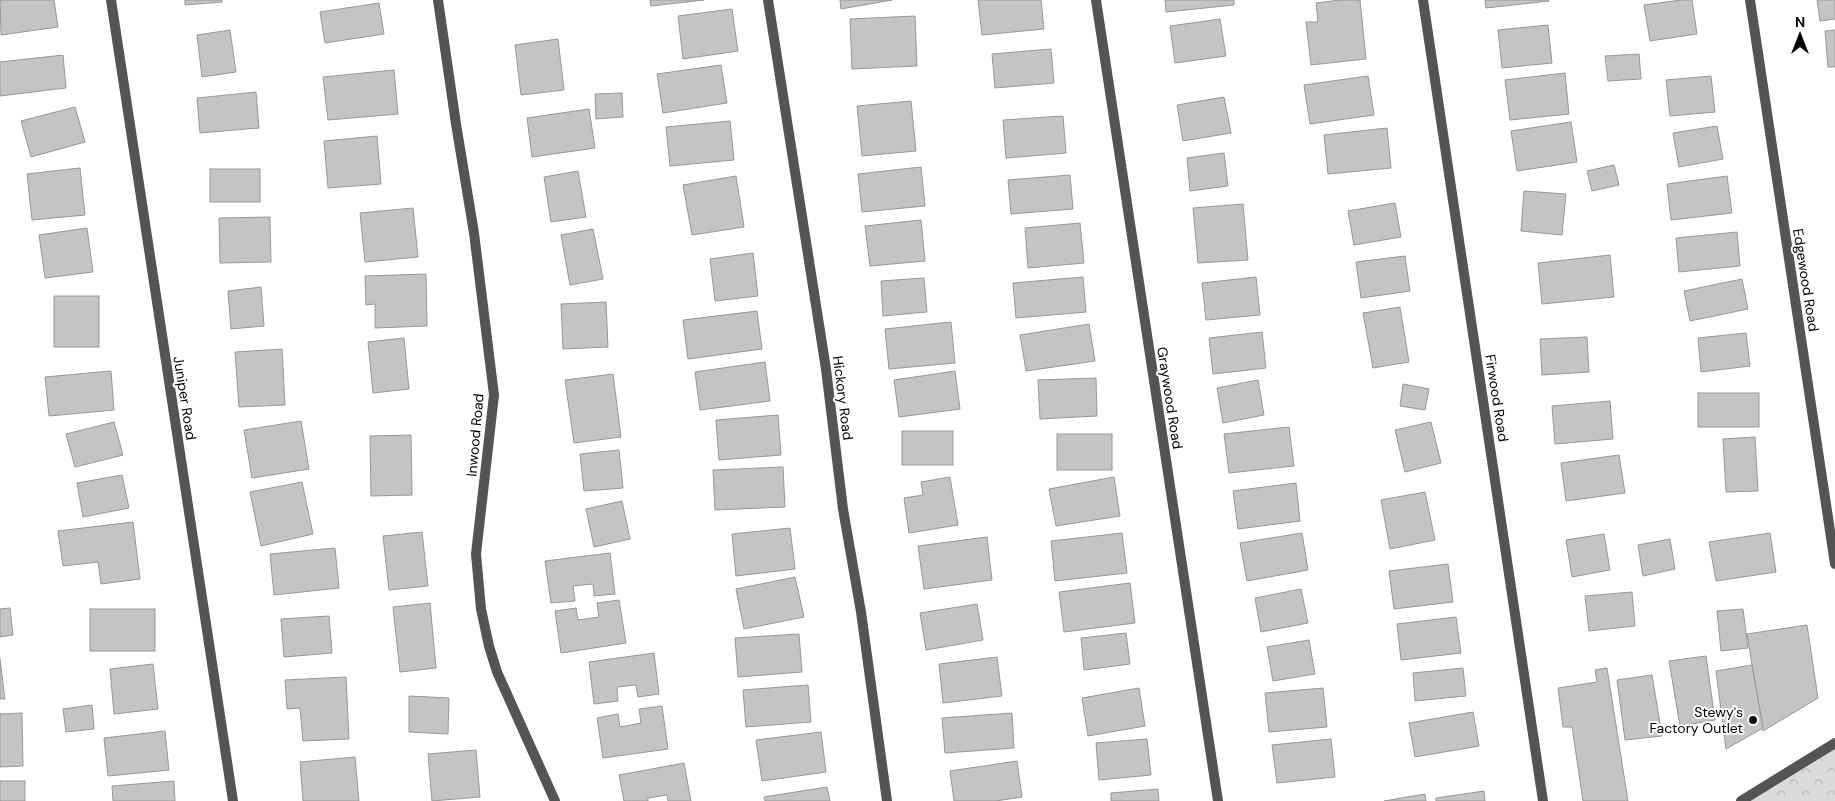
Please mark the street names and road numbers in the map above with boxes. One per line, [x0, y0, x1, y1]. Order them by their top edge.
street label: Edgewood Road [1789, 227, 1823, 333]
street label: Graywood Road [1153, 346, 1187, 450]
street label: Firwood Road [1481, 353, 1513, 443]
street label: Juniper Road [169, 355, 201, 441]
street label: Hickory Road [829, 355, 857, 441]
street label: Inwood Road [462, 393, 488, 477]

